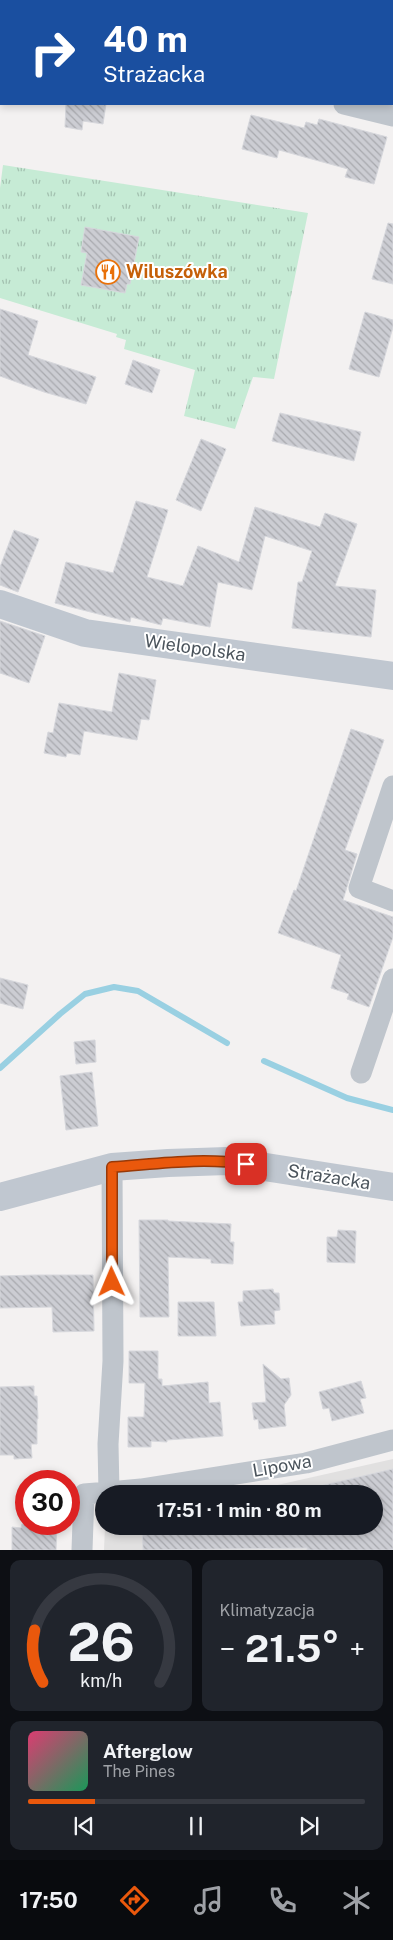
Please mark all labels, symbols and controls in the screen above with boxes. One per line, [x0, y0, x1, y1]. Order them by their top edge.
text: 40 m [103, 19, 188, 60]
icon: right [20, 20, 85, 85]
text: Strażacka [103, 61, 205, 87]
restaurant icon: Wiluszówka [95, 259, 121, 285]
place label: Wiluszówka [126, 261, 228, 282]
street label: Wielopolska [143, 630, 247, 665]
pin [225, 1143, 267, 1185]
icon: arrive [232, 1150, 260, 1178]
street label: Strażacka [286, 1160, 372, 1193]
position arrow [85, 1255, 137, 1307]
street label: Lipowa [251, 1450, 313, 1481]
speed limit sign: 30 [15, 1470, 80, 1535]
text: 17:51 · 1 min · 80 m [156, 1499, 322, 1521]
text: Klimatyzacja [220, 1601, 315, 1620]
text: 26 [67, 1612, 134, 1673]
text: 21.5° [245, 1626, 339, 1671]
text: − [220, 1632, 235, 1665]
text: + [349, 1632, 365, 1665]
text: km/h [80, 1670, 122, 1691]
text: Afterglow [103, 1740, 193, 1762]
text: The Pines [103, 1762, 175, 1781]
icon: previous [70, 1812, 98, 1840]
icon: pause [182, 1812, 210, 1840]
icon: next [295, 1812, 323, 1840]
icon: directions [117, 1883, 152, 1918]
icon: music [191, 1883, 226, 1918]
icon: phone [265, 1883, 300, 1918]
icon: climate [339, 1883, 374, 1918]
text: 17:50 [19, 1887, 78, 1913]

